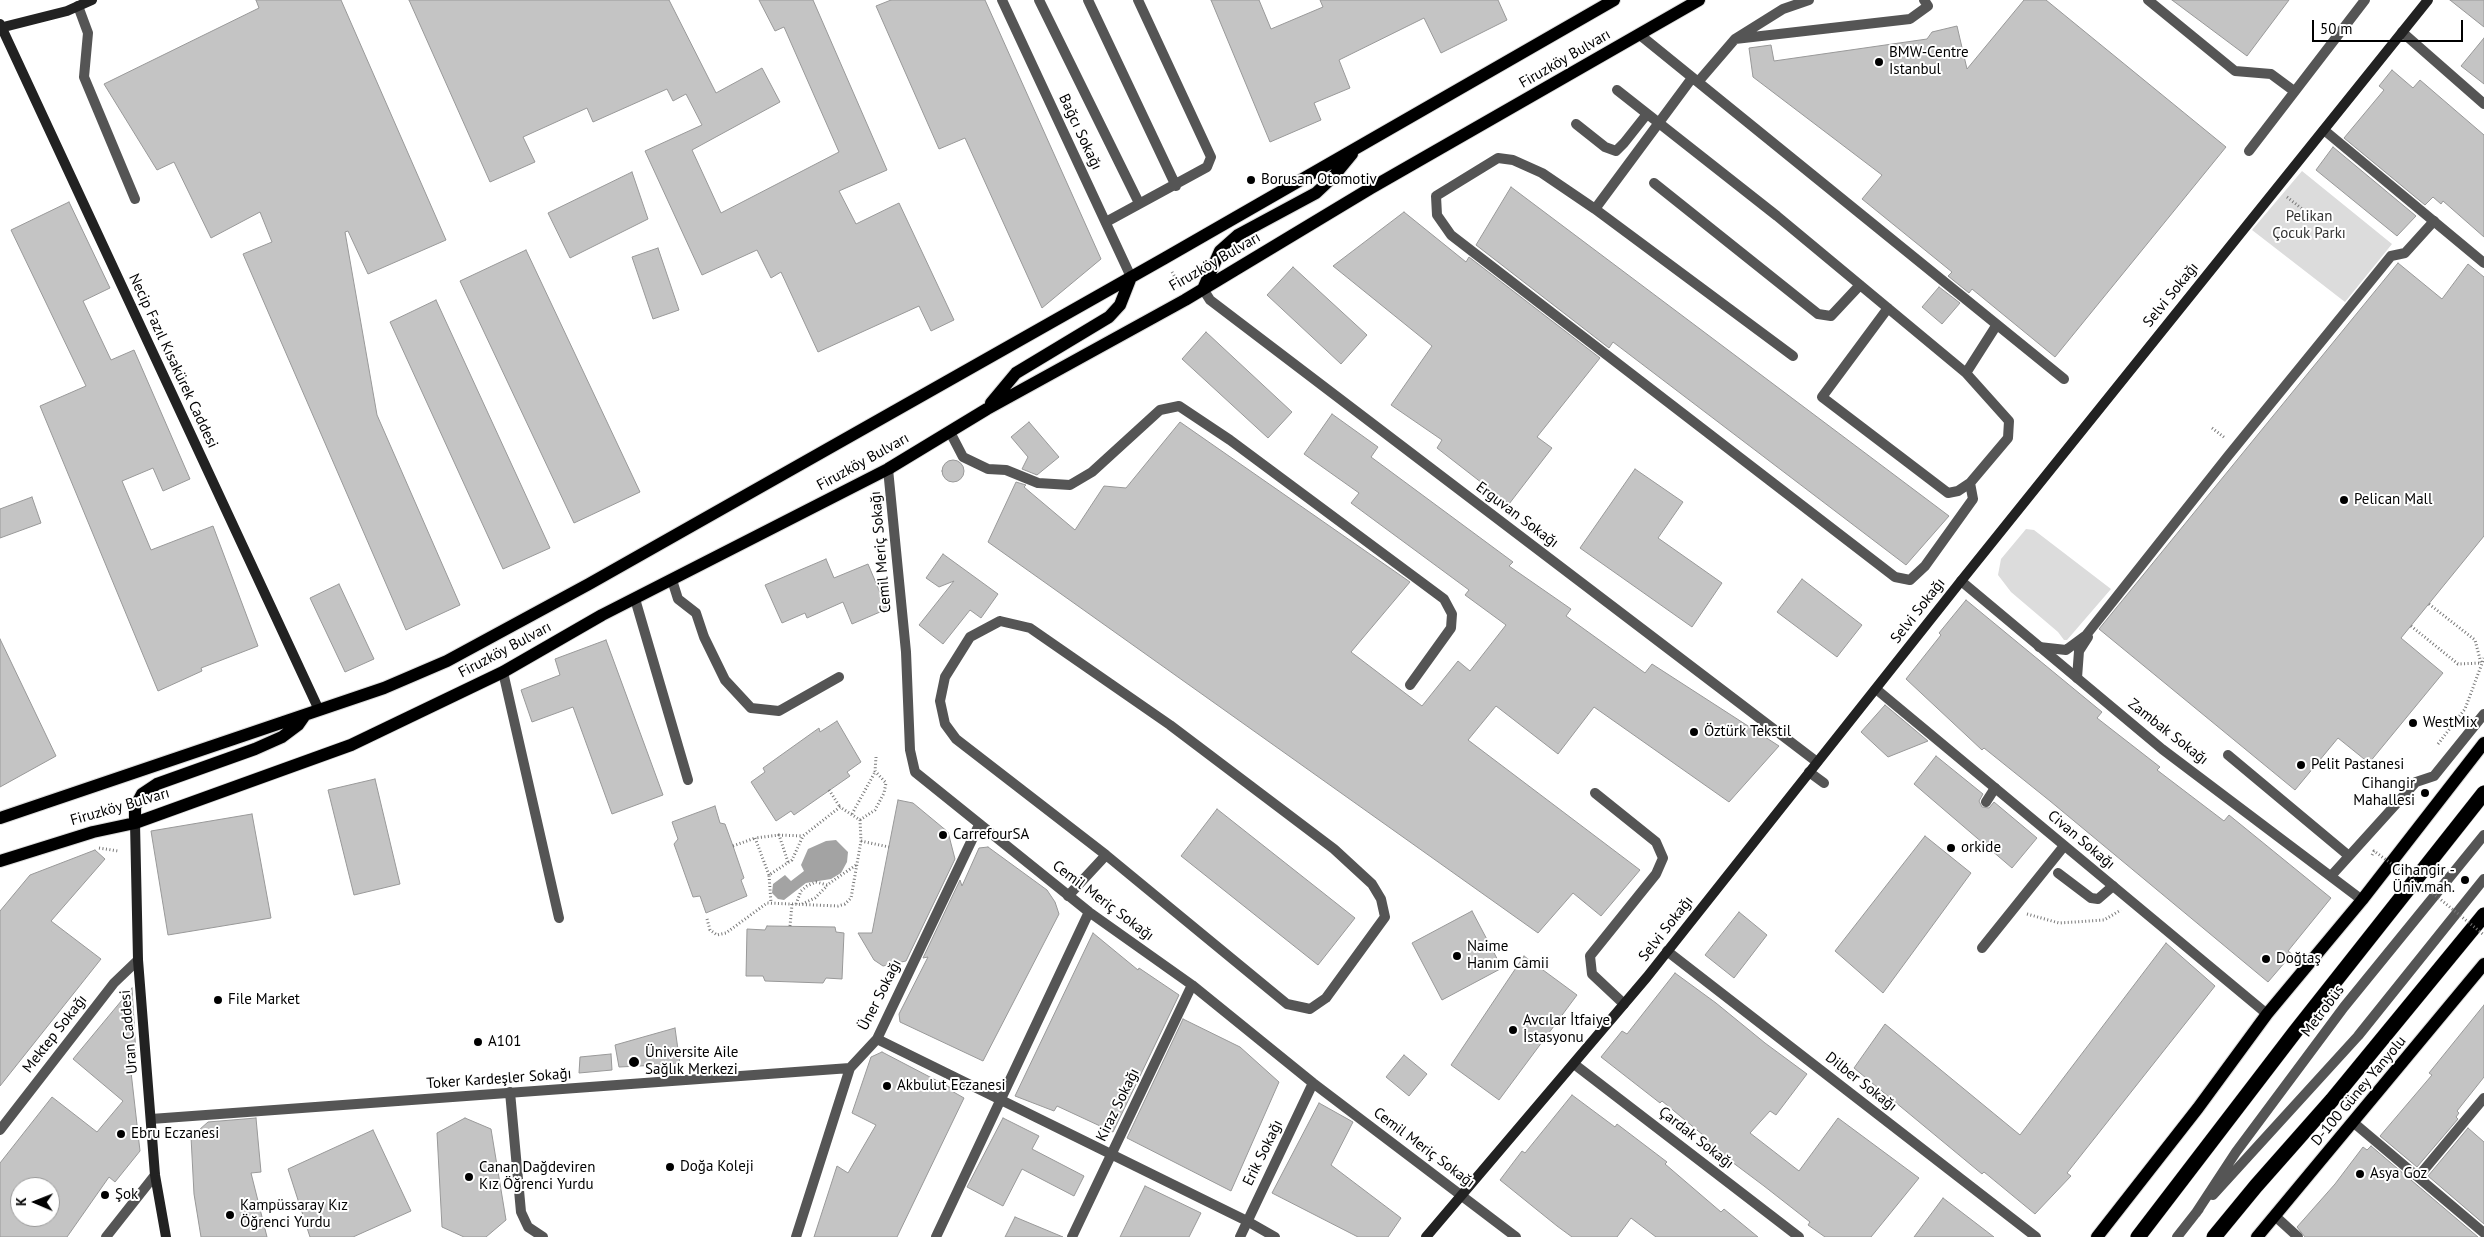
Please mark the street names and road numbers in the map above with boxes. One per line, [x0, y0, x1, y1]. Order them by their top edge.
street label: Firuzköy Bulvarı [1516, 26, 1614, 92]
street label: Bağcı Sokağı [1055, 91, 1105, 173]
street label: Firuzköy Bulvarı [1166, 229, 1264, 295]
street label: Selvi Sokağı [2139, 259, 2203, 331]
street label: Necip Fazıl Kısakürek Caddesi [125, 271, 221, 451]
street label: Firuzköy Bulvarı [814, 429, 912, 495]
street label: Erguvan Sokağı [1472, 478, 1562, 552]
street label: Cemil Meriç Sokağı [867, 490, 895, 614]
street label: Selvi Sokağı [1887, 575, 1949, 647]
street label: Firuzköy Bulvarı [456, 618, 554, 682]
street label: Zambak Sokağı [2124, 695, 2212, 769]
street label: Firuzköy Bulvarı [68, 784, 172, 830]
street label: Civan Sokağı [2044, 807, 2118, 873]
street label: Cemil Meriç Sokağı [1049, 857, 1157, 945]
street label: Selvi Sokağı [1635, 893, 1697, 965]
street label: Üner Sokağı [854, 956, 906, 1034]
street label: Metrobüs [2298, 982, 2348, 1040]
street label: Uran Caddesi [116, 989, 142, 1075]
street label: Mektep Sokağı [19, 991, 91, 1077]
street label: D-100 Güney Yanyolu [2308, 1032, 2410, 1150]
street label: Dilber Sokağı [1822, 1049, 1900, 1115]
street label: Toker Kardeşler Sokağı [426, 1065, 572, 1093]
street label: Kiraz Sokağı [1093, 1065, 1143, 1145]
street label: Çardak Sokağı [1655, 1103, 1737, 1173]
street label: Cemil Meriç Sokağı [1370, 1104, 1478, 1192]
street label: Erik Sokağı [1239, 1117, 1287, 1189]

